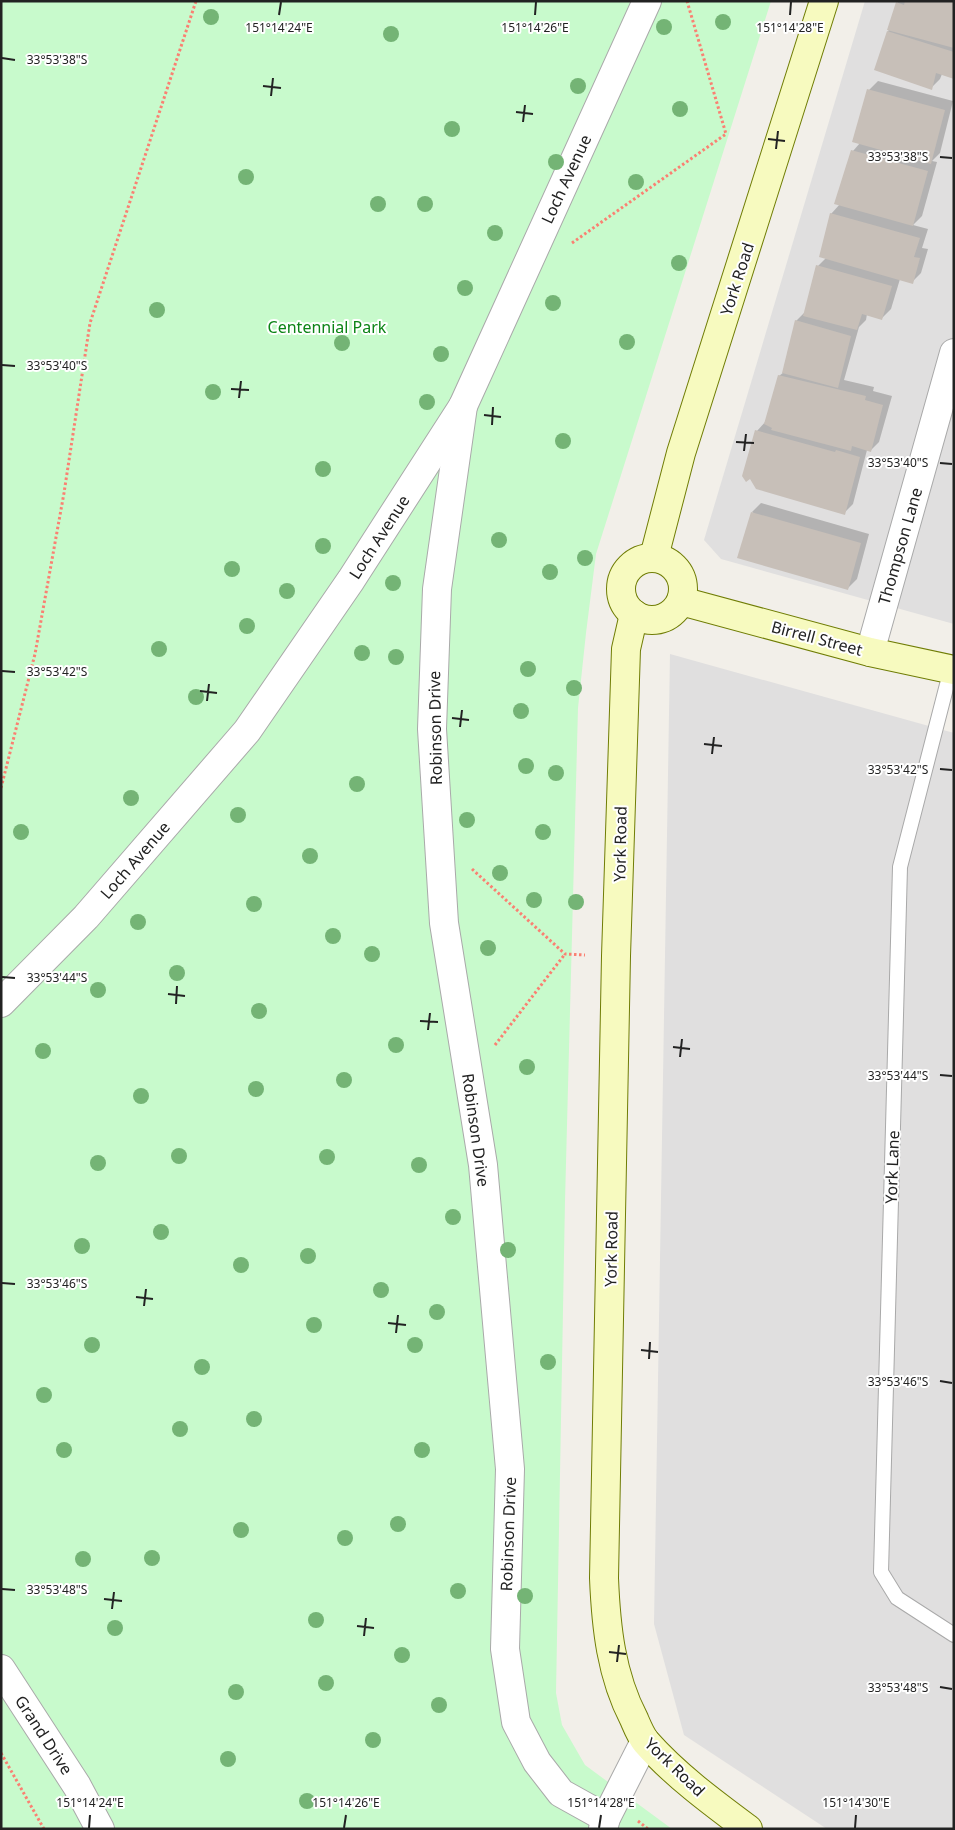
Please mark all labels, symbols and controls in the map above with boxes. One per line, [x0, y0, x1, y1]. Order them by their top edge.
text: 151°14'24"E [245, 19, 313, 36]
text: 151°14'26"E [501, 19, 569, 36]
text: 151°14'28"E [756, 19, 824, 36]
text: 33°53'38"S [27, 51, 88, 68]
street label: Loch Avenue [536, 131, 596, 227]
text: 33°53'38"S [868, 148, 929, 165]
street label: York Road [715, 240, 759, 318]
park label: Centennial Park [268, 316, 387, 338]
text: 33°53'40"S [27, 357, 88, 374]
text: 33°53'40"S [868, 454, 929, 471]
street label: Thompson Lane [873, 485, 927, 607]
street label: Loch Avenue [344, 491, 414, 583]
street label: Birrell Street [769, 615, 865, 661]
text: 33°53'42"S [27, 663, 88, 680]
street label: Robinson Drive [423, 671, 447, 785]
text: 33°53'42"S [868, 761, 929, 778]
street label: York Road [608, 806, 632, 882]
street label: Loch Avenue [95, 817, 175, 903]
text: 33°53'44"S [27, 969, 88, 986]
text: 33°53'44"S [868, 1067, 929, 1084]
street label: Robinson Drive [457, 1072, 495, 1188]
street label: York Lane [880, 1130, 904, 1204]
street label: York Road [599, 1211, 623, 1287]
text: 33°53'46"S [27, 1275, 88, 1292]
text: 33°53'46"S [868, 1373, 929, 1390]
street label: Robinson Drive [495, 1476, 521, 1592]
text: 33°53'48"S [27, 1581, 88, 1598]
text: 33°53'48"S [868, 1679, 929, 1696]
street label: Grand Drive [10, 1691, 78, 1779]
street label: York Road [640, 1733, 710, 1801]
text: 151°14'24"E [56, 1794, 124, 1811]
text: 151°14'26"E [312, 1794, 380, 1811]
text: 151°14'28"E [567, 1794, 635, 1811]
text: 151°14'30"E [822, 1794, 890, 1811]

